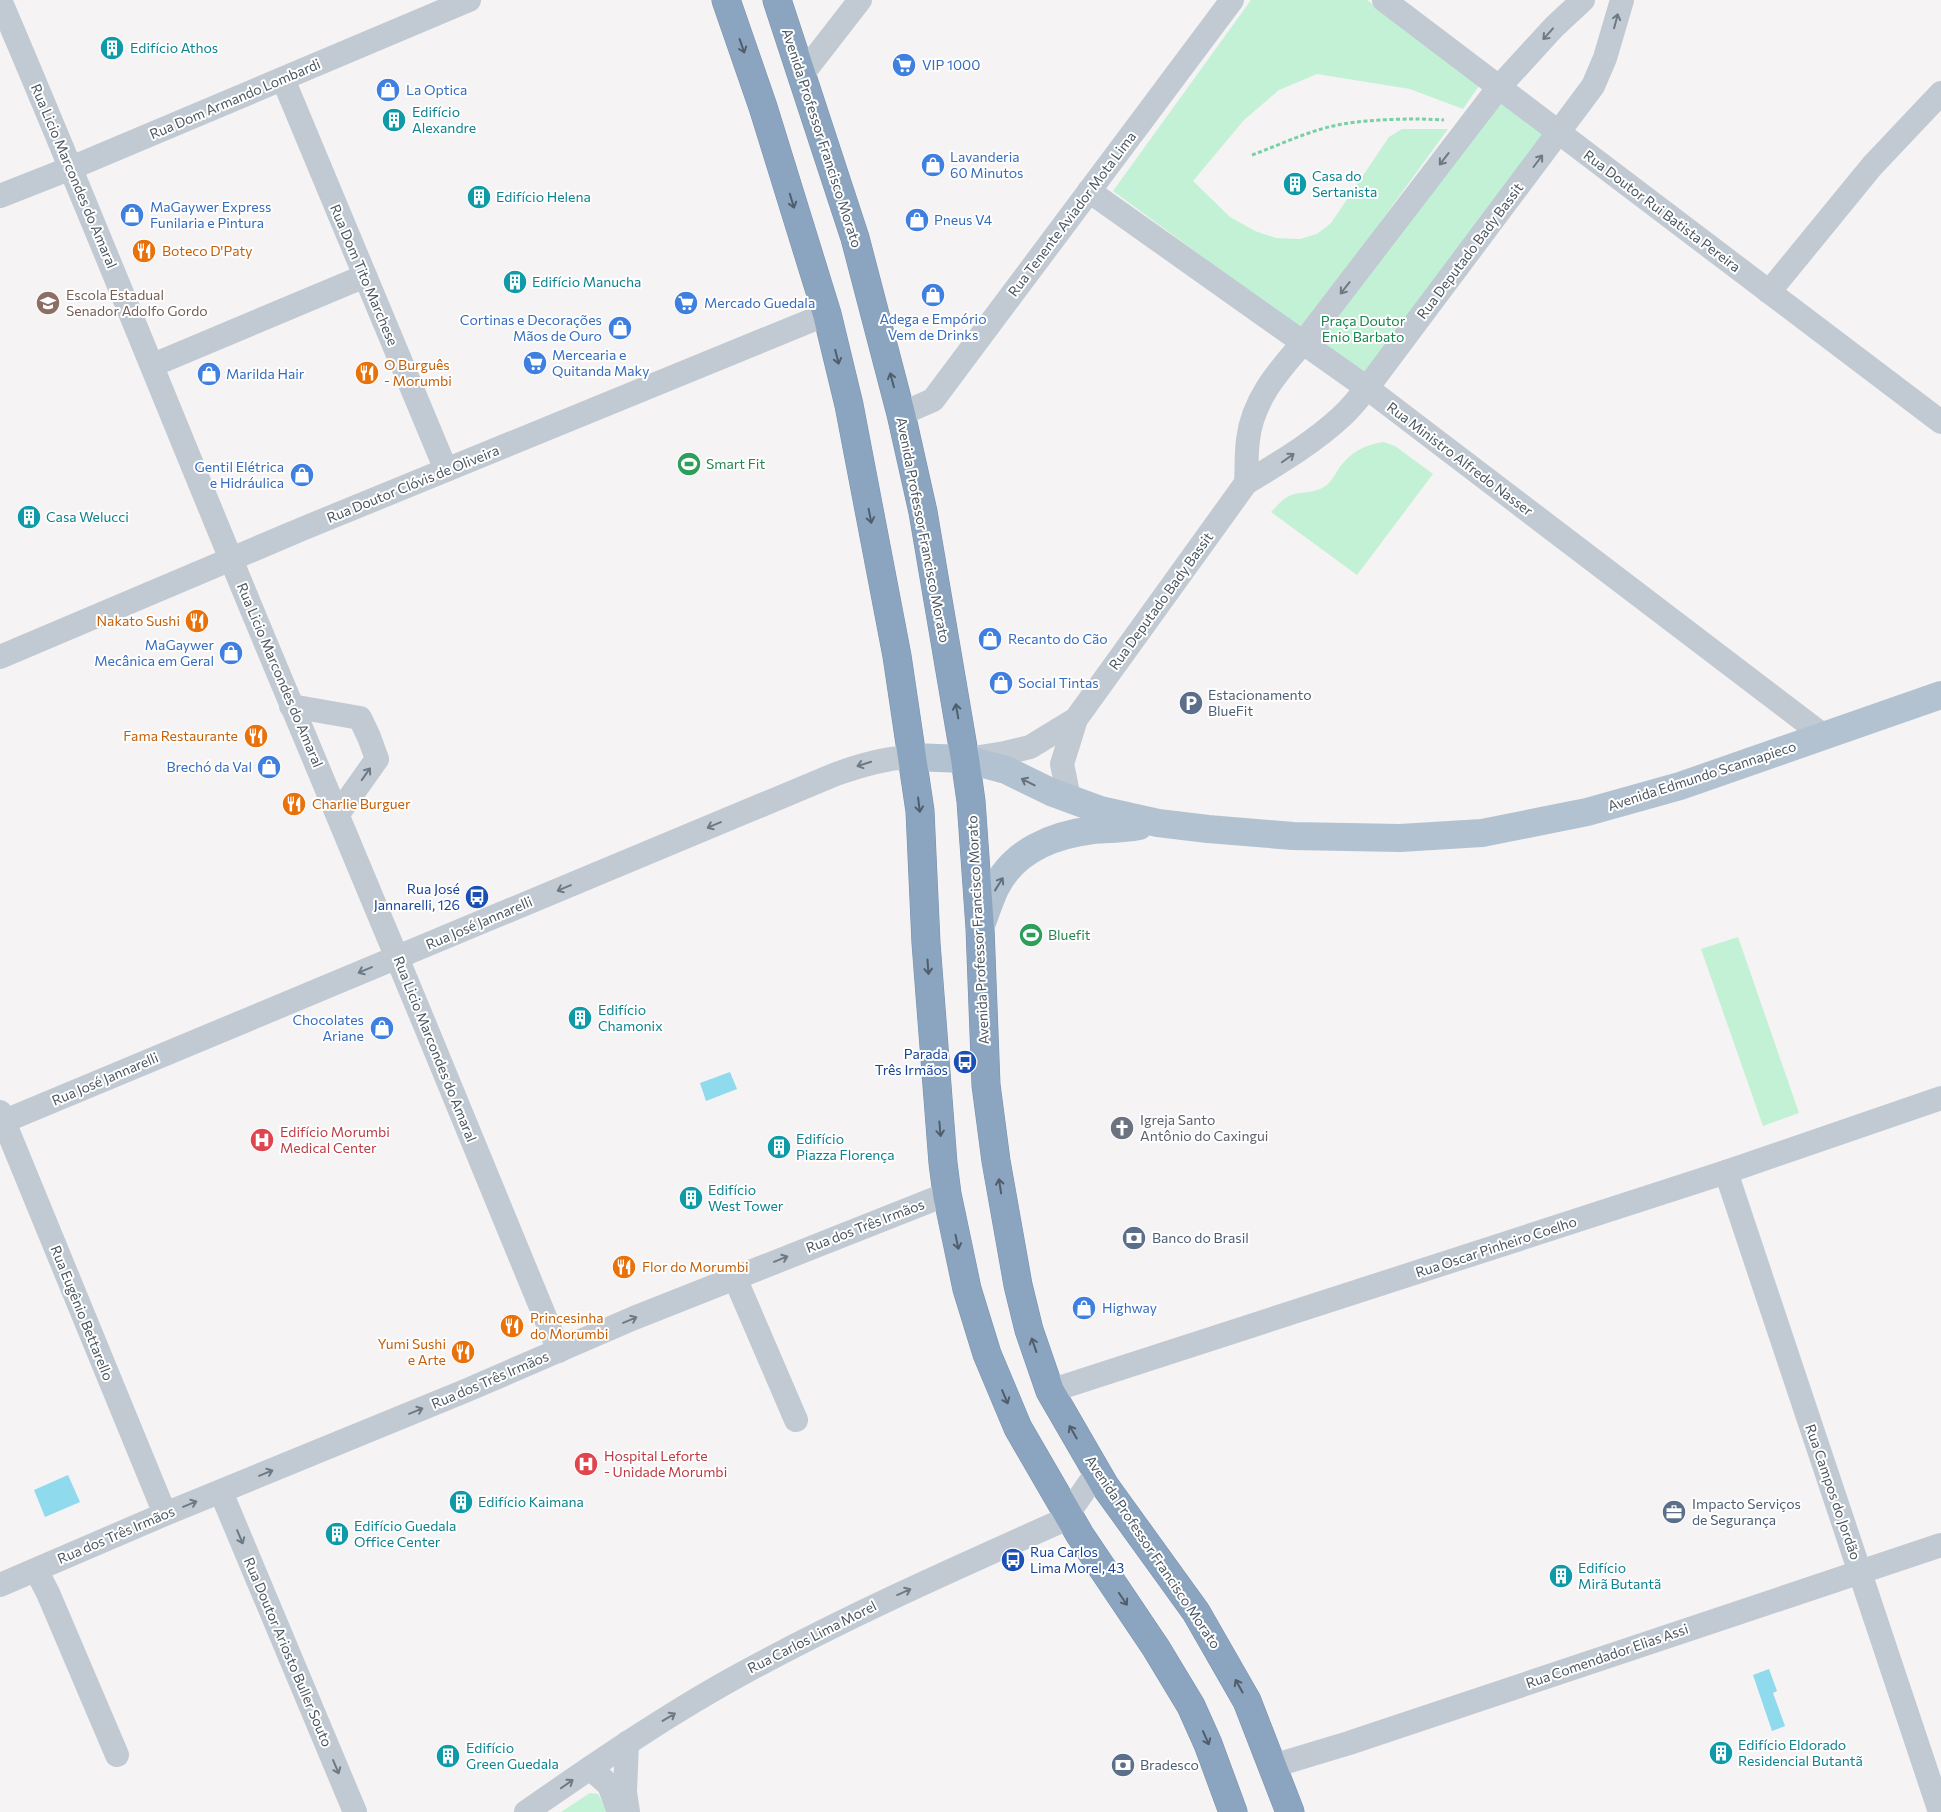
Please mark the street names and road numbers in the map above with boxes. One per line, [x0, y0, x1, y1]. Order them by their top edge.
street label: Avenida Professor Francisco Morato [779, 26, 866, 250]
street label: Rua Dom Armando Lombardi [147, 55, 323, 142]
street label: Rua Licio Marcondes do Amaral [28, 81, 121, 271]
street label: Rua Tenente Aviador Mota Lima [1004, 128, 1139, 299]
street label: Rua Doutor Rui Batista Pereira [1580, 146, 1744, 275]
street label: Rua Deputado Bady Bassit [1413, 179, 1526, 322]
street label: Rua Dom Tito Marchese [327, 202, 402, 348]
street label: Rua Ministro Alfredo Nasser [1384, 398, 1537, 519]
street label: Avenida Professor Francisco Morato [893, 416, 954, 644]
street label: Rua Doutor Clóvis de Oliveira [324, 441, 502, 526]
street label: Rua Deputado Bady Bassit [1105, 528, 1216, 673]
street label: Rua Licio Marcondes do Amaral [234, 580, 327, 770]
street label: Avenida Edmundo Scannapieco [1605, 737, 1798, 814]
street label: Avenida Professor Francisco Morato [963, 815, 992, 1045]
street label: Rua José Jannarelli [423, 892, 535, 953]
street label: Rua Licio Marcondes do Amaral [390, 953, 481, 1144]
street label: Rua José Jannarelli [49, 1048, 161, 1109]
street label: Rua dos Três Irmãos [803, 1195, 927, 1256]
street label: Rua Oscar Pinheiro Coelho [1413, 1212, 1579, 1281]
street label: Rua Eugênio Bettarello [48, 1243, 117, 1383]
street label: Rua dos Três Irmãos [429, 1347, 551, 1412]
street label: Rua Campos do Jordão [1802, 1422, 1865, 1562]
street label: Avenida Professor Francisco Morato [1082, 1452, 1225, 1652]
street label: Rua dos Três Irmãos [55, 1502, 177, 1567]
street label: Rua Doutor Ariosto Buller Souto [241, 1555, 336, 1749]
street label: Rua Carlos Lima Morel [745, 1597, 879, 1676]
street label: Rua Comendador Elias Assi [1523, 1620, 1690, 1691]

